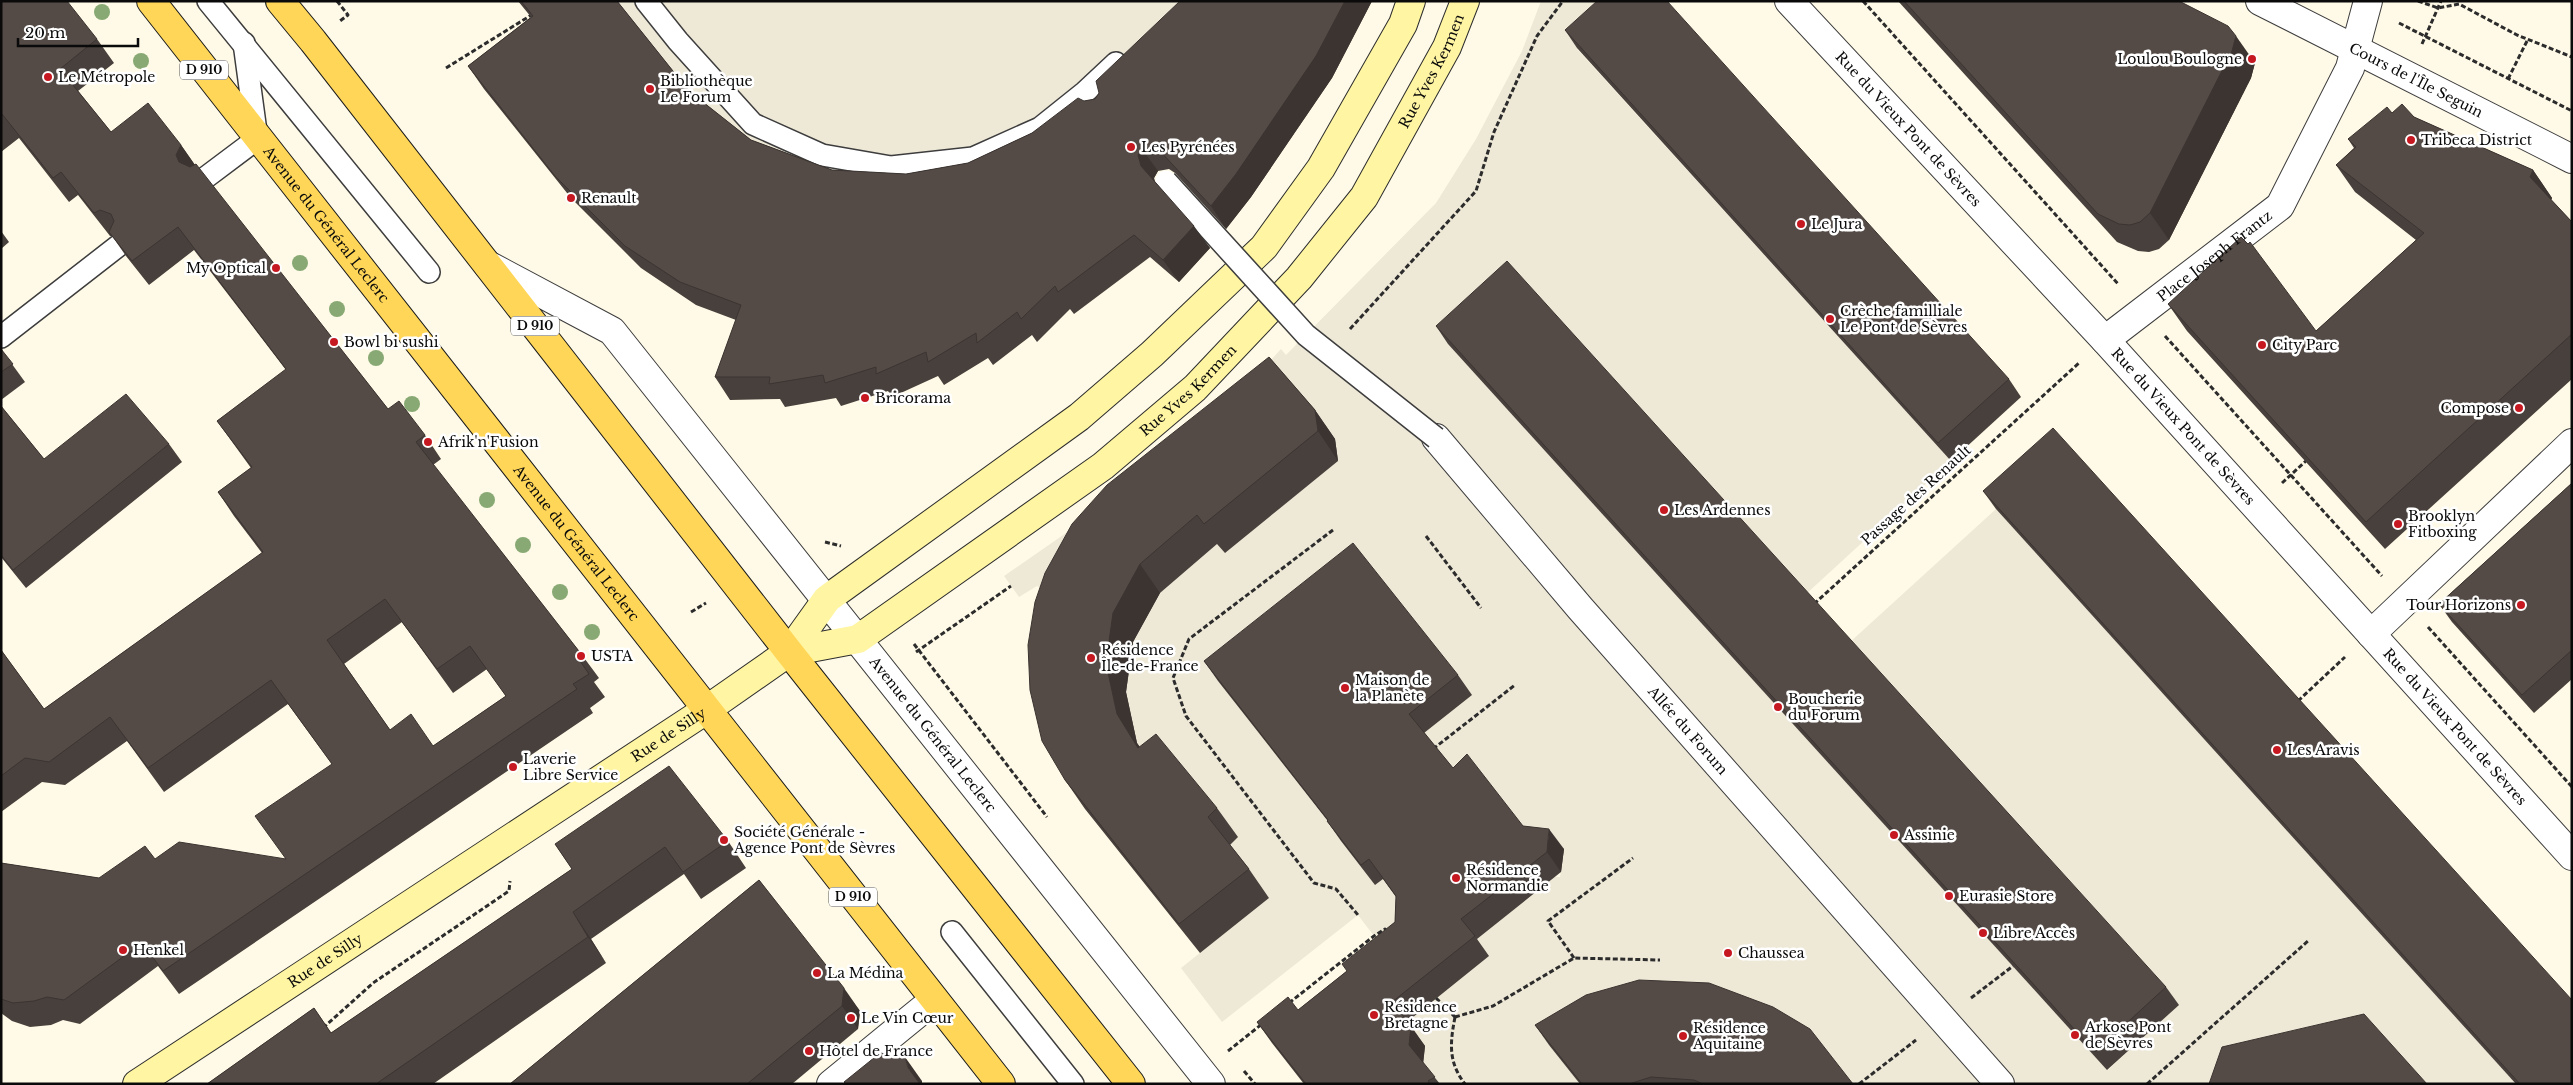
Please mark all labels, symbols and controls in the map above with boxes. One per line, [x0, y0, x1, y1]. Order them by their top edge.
street label: Rue Yves Kermen [1395, 11, 1468, 131]
scale bar [18, 15, 138, 47]
text: 20 m [25, 23, 65, 42]
street label: Cours de l'Île Seguin [2346, 39, 2486, 122]
street label: Rue du Vieux Pont de Sèvres [1832, 48, 1985, 210]
place label: Loulou Boulogne [2117, 50, 2242, 68]
marker: Loulou Boulogne [2246, 53, 2258, 65]
road number: D 910 [180, 60, 228, 80]
place label: Le Métropole [58, 68, 155, 86]
marker: Le Métropole [42, 71, 54, 83]
place label: Bibliothèque Le Forum [660, 72, 753, 106]
marker: Bibliothèque Le Forum [644, 83, 656, 95]
place label: Tribeca District [2421, 131, 2533, 149]
marker: Tribeca District [2405, 134, 2417, 146]
place label: Les Pyrénées [1141, 138, 1235, 156]
marker: Les Pyrénées [1125, 141, 1137, 153]
street label: Avenue du Général Leclerc [259, 142, 393, 306]
place label: Renault [581, 189, 637, 207]
marker: Renault [565, 192, 577, 204]
street label: Place Joseph Frantz [2154, 206, 2276, 306]
place label: Le Jura [1811, 215, 1862, 233]
marker: Le Jura [1795, 218, 1807, 230]
place label: My Optical [186, 259, 266, 277]
marker: My Optical [270, 262, 282, 274]
place label: Crèche familliale Le Pont de Sèvres [1840, 302, 1967, 336]
marker: Crèche familliale Le Pont de Sèvres [1824, 313, 1836, 325]
road number: D 910 [511, 316, 559, 336]
place label: Bowl bi sushi [344, 333, 439, 351]
marker: Bowl bi sushi [328, 336, 340, 348]
place label: City Parc [2272, 336, 2338, 354]
marker: City Parc [2256, 339, 2268, 351]
street label: Rue Yves Kermen [1136, 341, 1240, 440]
street label: Rue du Vieux Pont de Sèvres [2108, 344, 2259, 509]
place label: Bricorama [875, 389, 951, 407]
marker: Bricorama [859, 392, 871, 404]
place label: Compose [2441, 399, 2509, 417]
marker: Compose [2513, 402, 2525, 414]
place label: Afrik'n'Fusion [437, 433, 539, 451]
marker: Afrik'n'Fusion [422, 436, 434, 448]
street label: Passage des Renault [1857, 441, 1975, 549]
street label: Avenue du Général Leclerc [509, 461, 644, 625]
place label: Les Ardennes [1674, 501, 1771, 519]
marker: Les Ardennes [1658, 504, 1670, 516]
place label: Brooklyn Fitboxing [2408, 507, 2477, 541]
marker: Brooklyn Fitboxing [2392, 518, 2404, 530]
place label: Tour Horizons [2406, 596, 2511, 614]
marker: Tour Horizons [2515, 599, 2527, 611]
place label: Résidence Île-de-France [1101, 641, 1199, 675]
street label: Rue du Vieux Pont de Sèvres [2379, 644, 2531, 809]
place label: USTA [591, 647, 633, 665]
marker: USTA [575, 650, 587, 662]
street label: Avenue du Général Leclerc [865, 652, 1001, 816]
marker: Résidence Île-de-France [1085, 652, 1097, 664]
place label: Maison de la Planète [1355, 671, 1429, 705]
marker: Maison de la Planète [1339, 682, 1351, 694]
street label: Allée du Forum [1644, 682, 1732, 778]
place label: Boucherie du Forum [1788, 690, 1862, 724]
marker: Boucherie du Forum [1772, 701, 1784, 713]
street label: Rue de Silly [628, 704, 709, 766]
place label: Les Aravis [2287, 741, 2360, 759]
marker: Les Aravis [2271, 744, 2283, 756]
place label: Laverie Libre Service [523, 750, 618, 784]
marker: Laverie Libre Service [507, 761, 519, 773]
place label: Société Générale - Agence Pont de Sèvres [733, 823, 895, 857]
place label: Assinie [1903, 826, 1955, 844]
marker: Assinie [1888, 829, 1900, 841]
marker: Société Générale - Agence Pont de Sèvres [718, 834, 730, 846]
place label: Résidence Normandie [1466, 861, 1549, 895]
marker: Résidence Normandie [1450, 872, 1462, 884]
place label: Eurasie Store [1959, 887, 2054, 905]
road number: D 910 [829, 888, 877, 906]
marker: Eurasie Store [1943, 890, 1955, 902]
place label: Libre Accès [1993, 924, 2075, 942]
marker: Libre Accès [1977, 927, 1989, 939]
street label: Rue de Silly [284, 929, 366, 992]
place label: Henkel [133, 941, 184, 959]
marker: Henkel [117, 944, 129, 956]
place label: Chaussea [1738, 944, 1805, 962]
marker: Chaussea [1722, 947, 1734, 959]
place label: La Médina [827, 964, 904, 982]
marker: La Médina [811, 967, 823, 979]
place label: Résidence Bretagne [1384, 998, 1457, 1032]
place label: Le Vin Cœur [861, 1009, 954, 1027]
marker: Résidence Bretagne [1368, 1009, 1380, 1021]
marker: Le Vin Cœur [845, 1012, 857, 1024]
place label: Arkose Pont de Sèvres [2084, 1018, 2172, 1052]
place label: Résidence Aquitaine [1692, 1019, 1766, 1053]
marker: Arkose Pont de Sèvres [2069, 1029, 2081, 1041]
marker: Résidence Aquitaine [1677, 1030, 1689, 1042]
place label: Hôtel de France [819, 1042, 933, 1060]
marker: Hôtel de France [803, 1045, 815, 1057]

